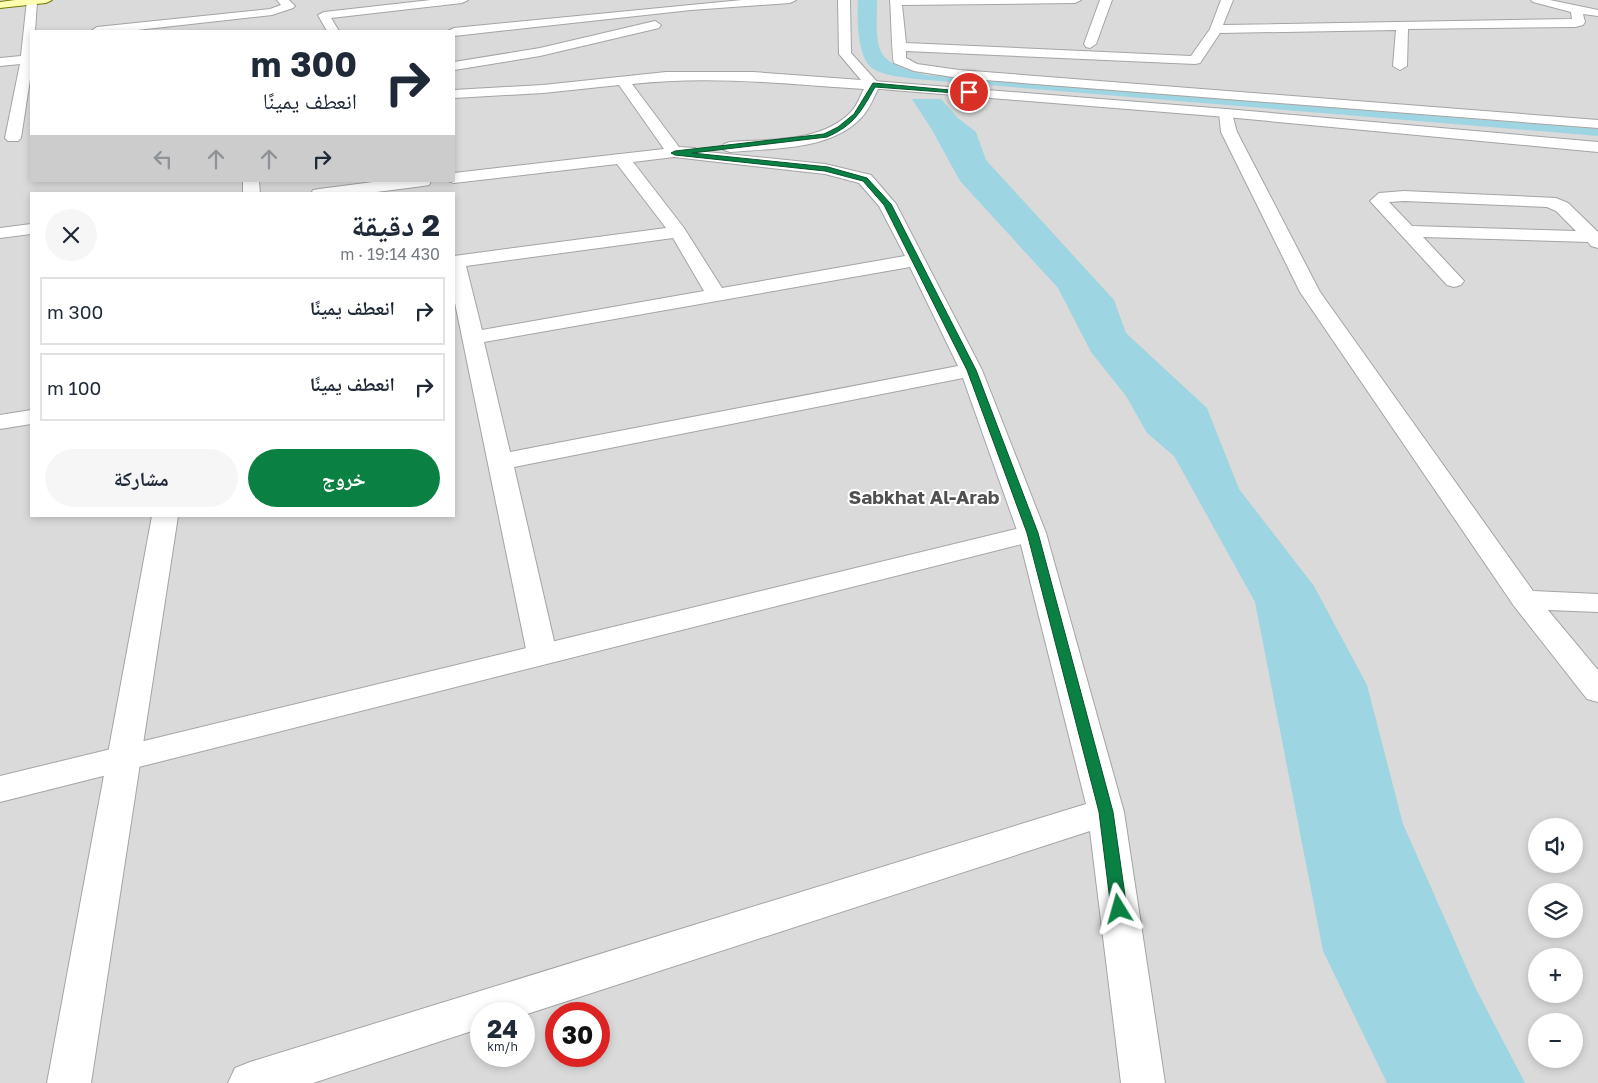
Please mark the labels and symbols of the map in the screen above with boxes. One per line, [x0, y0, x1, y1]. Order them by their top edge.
pin [948, 71, 990, 113]
district label: Sabkhat Al-Arab [849, 485, 1000, 508]
position arrow [1092, 882, 1144, 934]
speed limit sign: 30 [545, 1002, 610, 1067]

